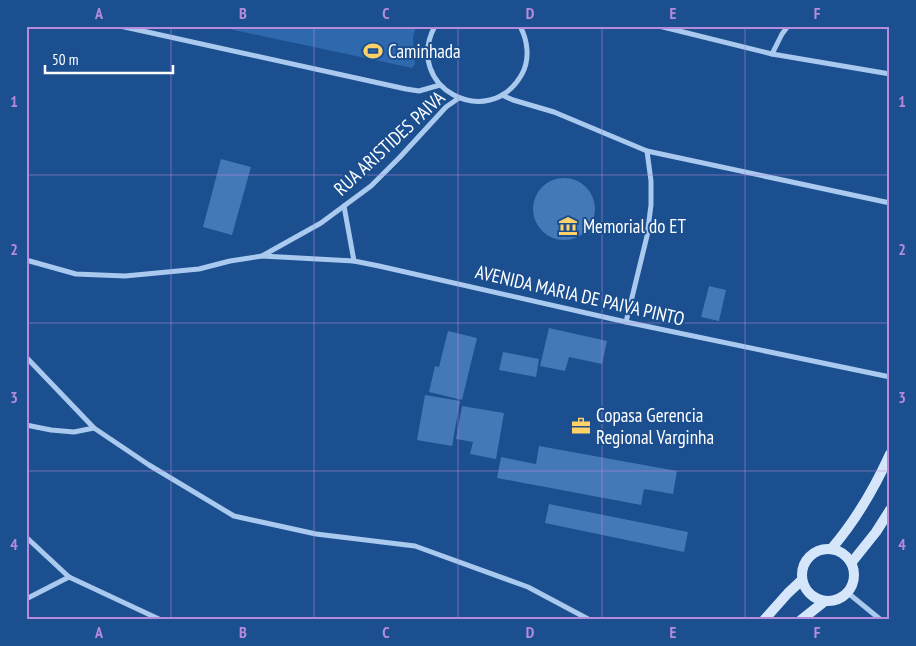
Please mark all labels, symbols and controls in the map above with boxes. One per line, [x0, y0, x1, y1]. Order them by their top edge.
text: A [94, 3, 104, 23]
text: B [239, 3, 247, 23]
text: C [382, 3, 390, 23]
text: D [526, 3, 535, 23]
text: E [670, 3, 677, 23]
text: F [814, 3, 821, 23]
place label: Caminhada [388, 39, 461, 63]
sports icon: Caminhada [362, 40, 384, 62]
scale bar [45, 42, 172, 74]
text: 50 m [52, 50, 78, 69]
street label: RUA ARISTIDES PAIVA [329, 86, 449, 200]
text: 1 [10, 91, 18, 111]
text: 1 [898, 91, 906, 111]
place label: Memorial do ET [583, 214, 687, 238]
museum icon: Memorial do ET [557, 215, 579, 237]
text: 2 [10, 239, 18, 259]
text: 2 [898, 239, 906, 259]
street label: AVENIDA MARIA DE PAIVA PINTO [473, 259, 687, 331]
text: 3 [10, 387, 18, 407]
text: 3 [898, 387, 906, 407]
place label: Copasa Gerencia Regional Varginha [596, 403, 714, 449]
office icon: Copasa Gerencia Regional Varginha [570, 415, 592, 437]
text: 4 [10, 534, 18, 554]
text: 4 [898, 534, 906, 554]
text: A [94, 622, 104, 642]
text: B [239, 622, 247, 642]
text: C [382, 622, 390, 642]
text: D [526, 622, 535, 642]
text: E [670, 622, 677, 642]
text: F [814, 622, 821, 642]

